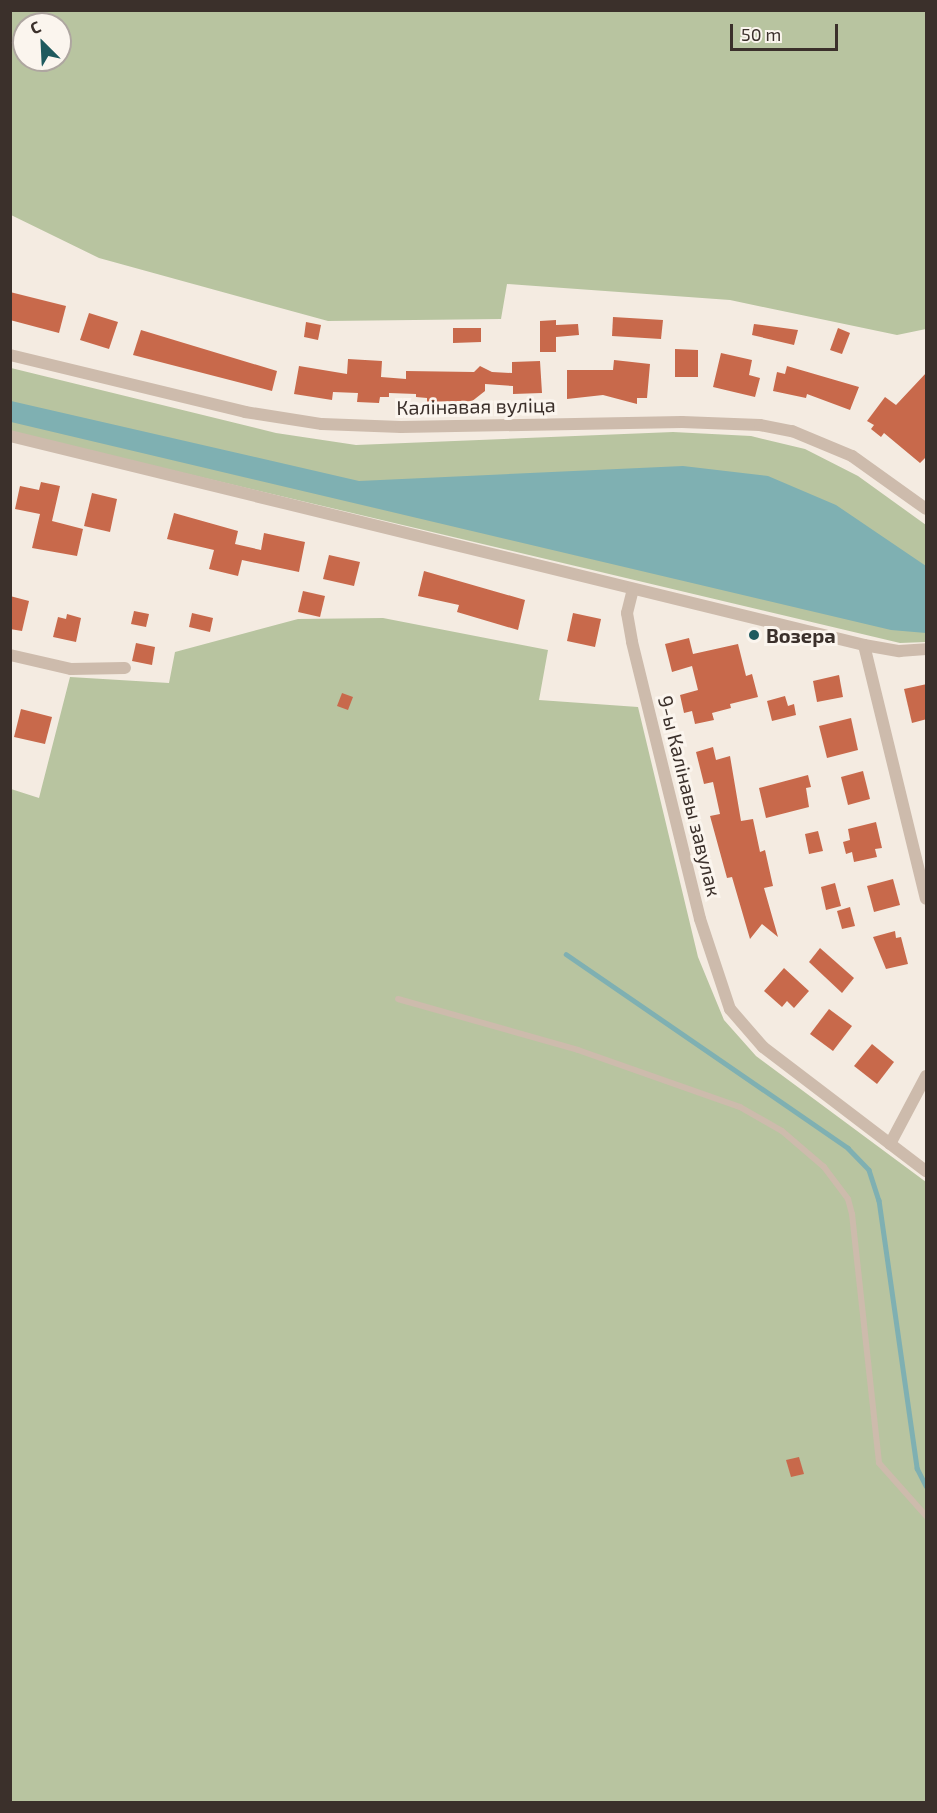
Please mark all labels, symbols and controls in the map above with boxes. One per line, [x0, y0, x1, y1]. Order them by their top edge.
north arrow [12, 12, 72, 72]
scale bar [733, 12, 841, 50]
text: С [27, 16, 43, 38]
text: 50 m [741, 23, 781, 45]
street label: Калінавая вуліца [396, 393, 556, 419]
place label: Возера [766, 623, 836, 647]
marker: Возера [747, 628, 761, 642]
street label: 9-ы Калінавы завулак [653, 693, 727, 899]

